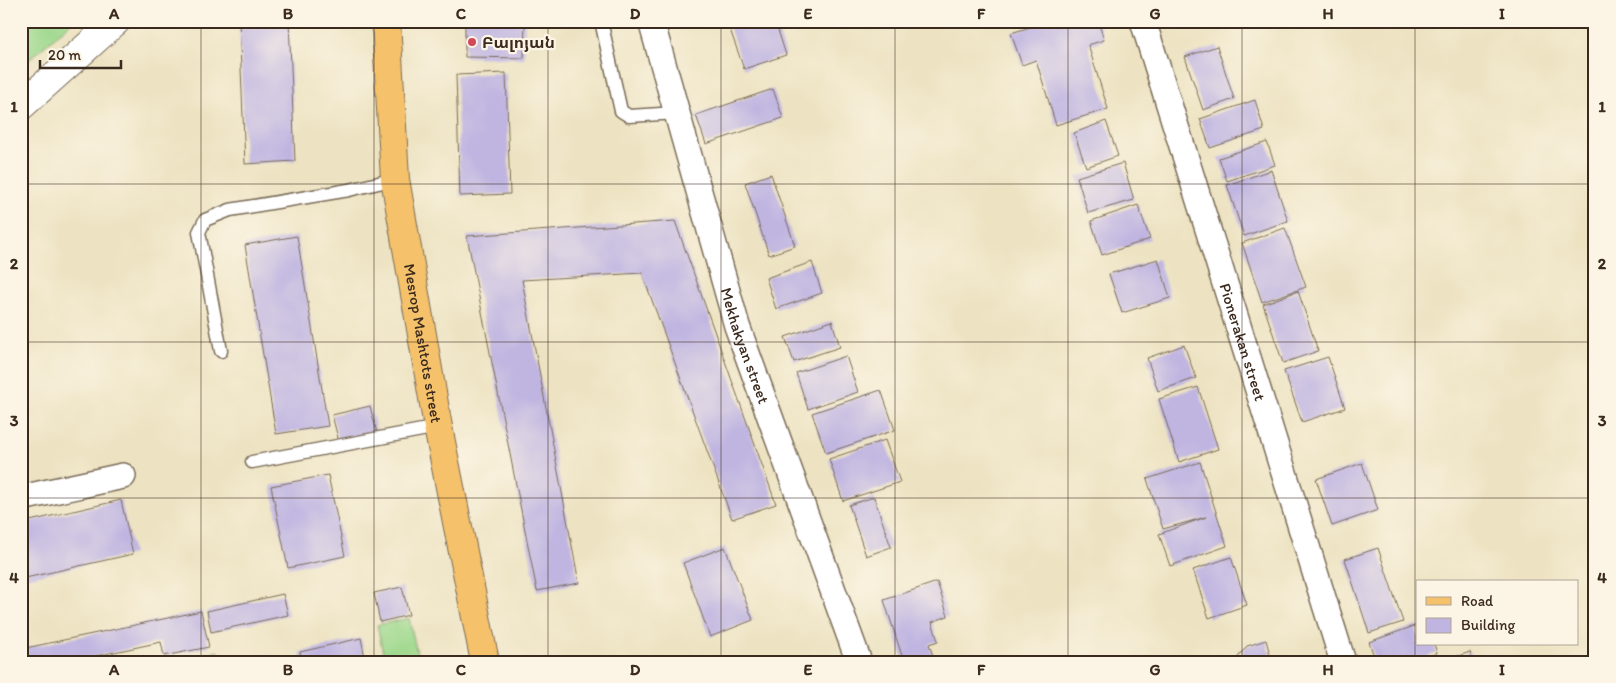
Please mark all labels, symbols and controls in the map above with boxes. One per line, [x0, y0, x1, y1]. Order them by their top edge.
text: A [108, 4, 120, 23]
text: B [283, 4, 294, 23]
text: C [456, 4, 467, 23]
text: D [630, 4, 641, 23]
text: E [804, 4, 813, 23]
text: F [977, 4, 986, 23]
text: G [1149, 4, 1161, 23]
text: H [1322, 4, 1334, 23]
text: I [1499, 4, 1505, 23]
place label: Բալոյան [482, 33, 555, 52]
marker: Բալոյան [466, 36, 478, 48]
scale bar [40, 38, 121, 70]
text: 20 m [48, 46, 82, 64]
text: 1 [10, 97, 18, 116]
text: 1 [1598, 97, 1606, 116]
text: 2 [10, 254, 19, 273]
text: 2 [1598, 254, 1607, 273]
street label: Mesrop Mashtots street [400, 262, 447, 424]
street label: Pionerakan street [1216, 281, 1270, 403]
street label: Mekhakyan street [717, 285, 774, 406]
text: 3 [10, 411, 19, 430]
text: 3 [1598, 411, 1607, 430]
text: 4 [9, 568, 19, 587]
text: 4 [1597, 568, 1607, 587]
legend [1416, 580, 1578, 646]
text: Road [1461, 592, 1494, 610]
text: Building [1461, 616, 1515, 634]
text: A [108, 660, 120, 679]
text: B [283, 660, 294, 679]
text: C [456, 660, 467, 679]
text: D [630, 660, 641, 679]
text: E [804, 660, 813, 679]
text: F [977, 660, 986, 679]
text: G [1149, 660, 1161, 679]
text: H [1322, 660, 1334, 679]
text: I [1499, 660, 1505, 679]

